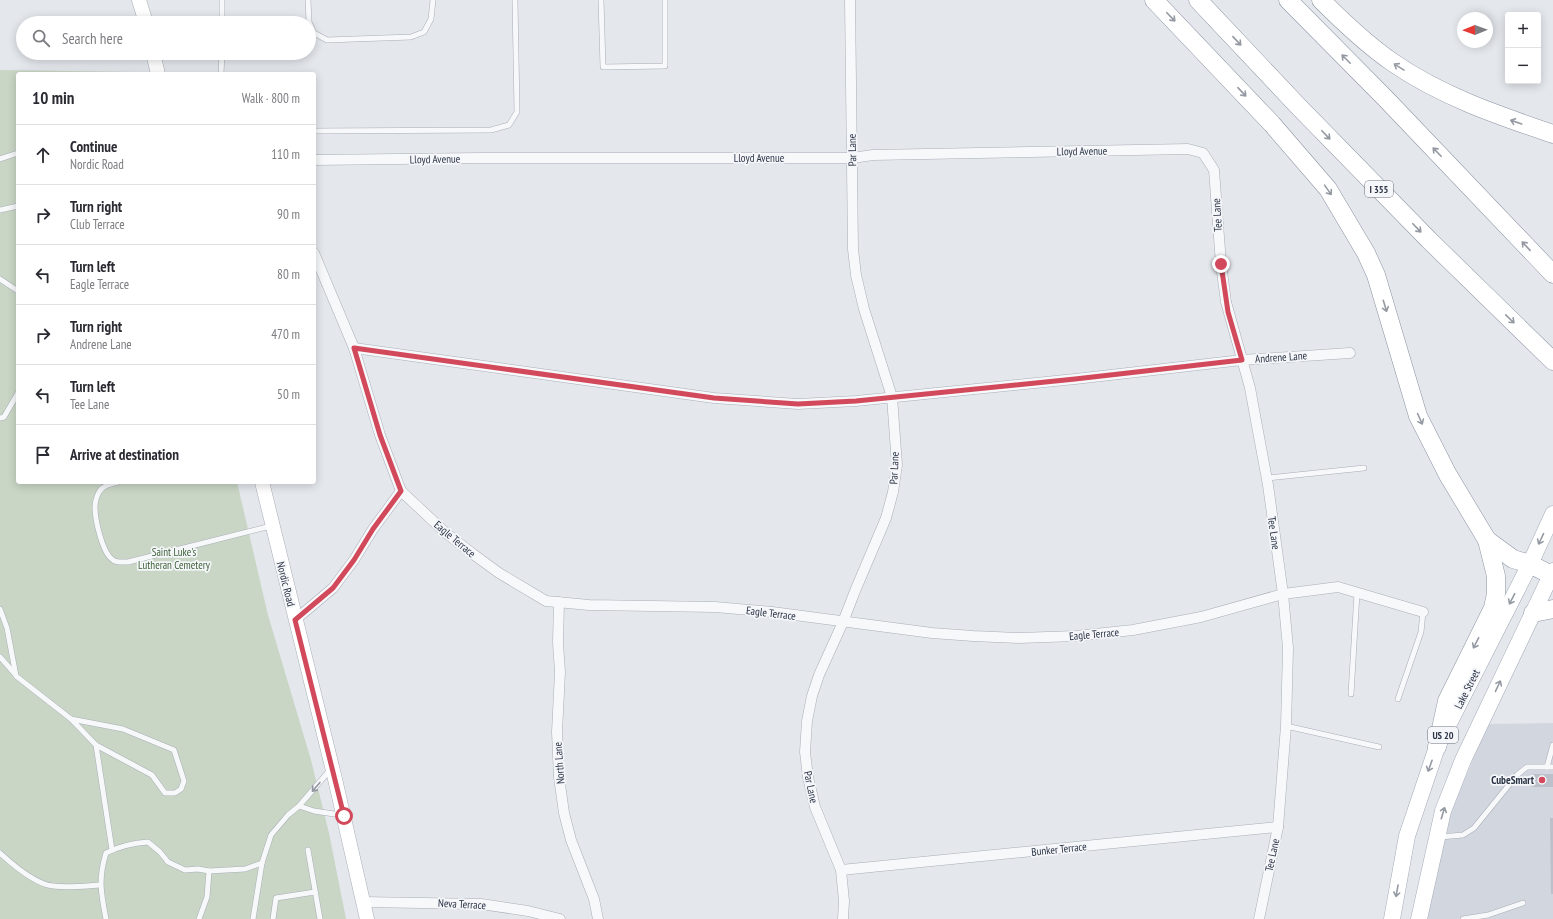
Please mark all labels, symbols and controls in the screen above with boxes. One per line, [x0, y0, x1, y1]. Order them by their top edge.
one-way arrow [1166, 12, 1175, 22]
north arrow [1457, 12, 1493, 48]
map controls [1505, 12, 1541, 84]
button: + [1505, 12, 1541, 48]
search box [16, 16, 316, 60]
icon: search [30, 27, 52, 49]
text: Search here [62, 29, 123, 48]
one-way arrow [1232, 36, 1242, 46]
button: − [1505, 48, 1541, 84]
one-way arrow [1341, 54, 1351, 63]
one-way arrow [1394, 63, 1405, 71]
text: 10 min [32, 87, 74, 109]
one-way arrow [1237, 87, 1247, 97]
text: Walk · 800 m [242, 90, 300, 107]
one-way arrow [1510, 118, 1523, 125]
one-way arrow [1322, 130, 1331, 140]
street label: Par Lane [845, 133, 859, 166]
text: Continue [70, 137, 117, 156]
icon: ahead [32, 144, 54, 166]
street label: Lloyd Avenue [1057, 144, 1108, 158]
text: 110 m [271, 146, 300, 163]
one-way arrow [1432, 147, 1441, 157]
street label: Lloyd Avenue [734, 151, 785, 165]
street label: Lloyd Avenue [410, 152, 461, 166]
text: Nordic Road [70, 156, 124, 173]
road number: I 355 [1365, 181, 1393, 197]
one-way arrow [1324, 184, 1332, 195]
text: Turn right [70, 197, 122, 216]
street label: Tee Lane [1209, 198, 1225, 232]
icon: right [32, 204, 54, 226]
text: 90 m [277, 206, 300, 223]
text: Club Terrace [70, 216, 125, 233]
one-way arrow [1412, 223, 1422, 233]
one-way arrow [1522, 241, 1531, 251]
route end [1212, 255, 1230, 273]
text: Turn left [70, 257, 115, 276]
icon: left [32, 264, 54, 286]
text: 80 m [277, 266, 300, 283]
text: Eagle Terrace [70, 276, 129, 293]
one-way arrow [1382, 299, 1389, 312]
one-way arrow [1505, 314, 1515, 324]
text: Turn right [70, 317, 122, 336]
icon: right [32, 324, 54, 346]
text: 470 m [271, 326, 300, 343]
text: Andrene Lane [70, 336, 132, 353]
street label: Andrene Lane [1254, 348, 1308, 366]
text: Turn left [70, 377, 115, 396]
icon: left [32, 384, 54, 406]
text: 50 m [277, 386, 300, 403]
text: Tee Lane [70, 396, 109, 413]
one-way arrow [1417, 413, 1425, 425]
icon: arrive [32, 444, 54, 466]
text: Arrive at destination [70, 445, 179, 464]
street label: Par Lane [886, 451, 902, 485]
street label: Tee Lane [1265, 516, 1283, 551]
street label: Eagle Terrace [431, 518, 479, 561]
one-way arrow [1537, 533, 1544, 545]
park label: Saint Luke's Lutheran Cemetery [138, 545, 211, 572]
street label: Nordic Road [274, 560, 298, 608]
one-way arrow [1508, 593, 1515, 605]
street label: Eagle Terrace [745, 603, 797, 623]
street label: Eagle Terrace [1068, 625, 1120, 643]
one-way arrow [1472, 637, 1479, 649]
street label: Lake Street [1451, 667, 1483, 711]
one-way arrow [1495, 680, 1503, 692]
road number: US 20 [1428, 727, 1458, 743]
street label: North Lane [551, 741, 567, 785]
one-way arrow [1426, 760, 1434, 772]
street label: Par Lane [801, 770, 821, 805]
place label: CubeSmart [1491, 773, 1535, 787]
marker: CubeSmart [1537, 775, 1547, 785]
one-way arrow [311, 781, 320, 792]
one-way arrow [1440, 806, 1447, 819]
route start [335, 807, 353, 825]
street label: Tee Lane [1262, 837, 1282, 873]
street label: Bunker Terrace [1031, 839, 1088, 859]
one-way arrow [1392, 884, 1400, 897]
street label: Neva Terrace [438, 896, 487, 912]

